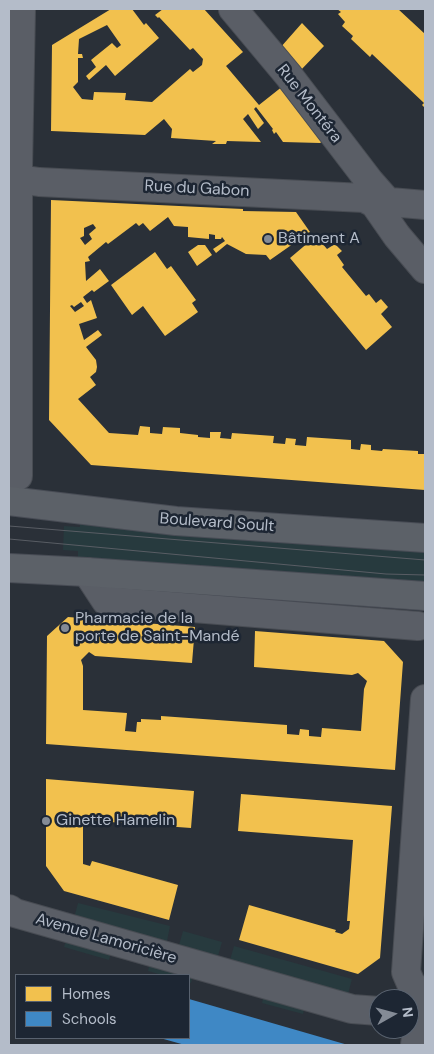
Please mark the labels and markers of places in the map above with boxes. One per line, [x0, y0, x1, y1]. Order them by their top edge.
place label: Bâtiment A [278, 229, 360, 249]
marker: Bâtiment A [262, 233, 274, 245]
place label: Pharmacie de la porte de Saint-Mandé [75, 609, 240, 647]
marker: Pharmacie de la porte de Saint-Mandé [59, 622, 71, 634]
place label: Ginette Hamelin [56, 811, 175, 831]
marker: Ginette Hamelin [40, 815, 52, 827]

